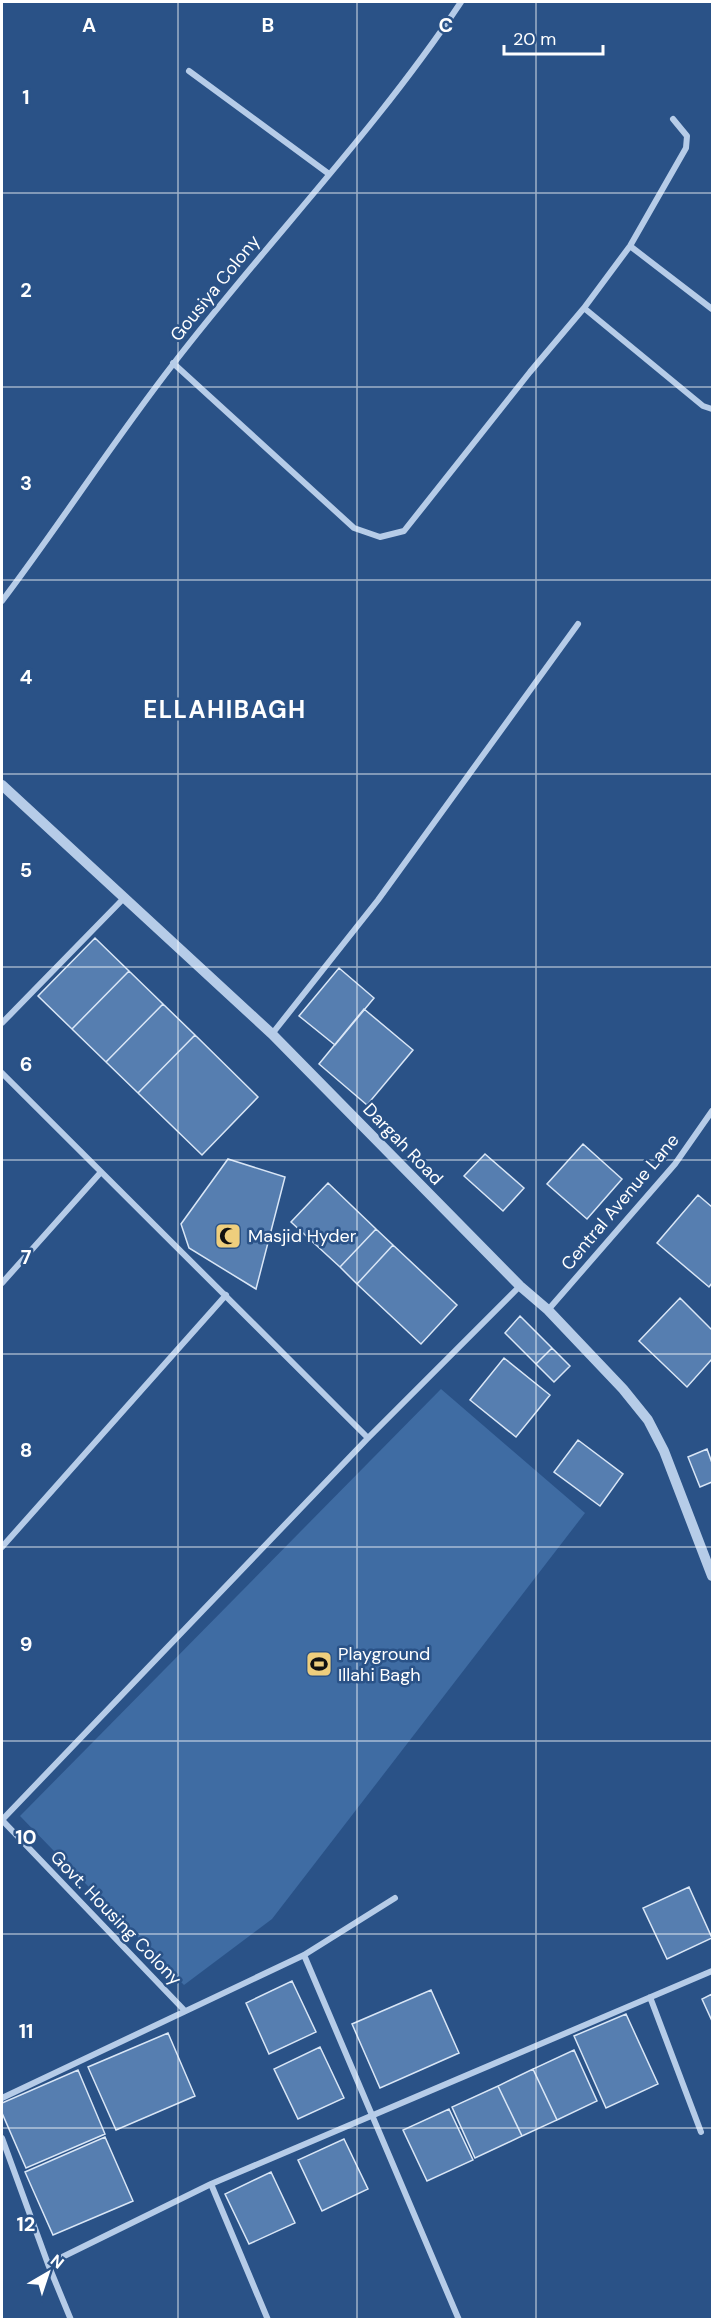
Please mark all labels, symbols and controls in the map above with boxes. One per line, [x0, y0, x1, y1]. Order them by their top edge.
text: A [82, 12, 96, 38]
text: B [262, 12, 274, 38]
text: C [439, 12, 453, 38]
scale bar [504, 18, 603, 56]
text: 20 m [513, 27, 556, 51]
text: 1 [22, 84, 30, 110]
street label: Gousiya Colony [165, 230, 265, 346]
text: 2 [20, 277, 32, 303]
text: 3 [20, 470, 32, 496]
text: 4 [20, 664, 33, 690]
district label: ELLAHIBAGH [143, 694, 307, 725]
text: 5 [20, 857, 32, 883]
text: 6 [20, 1051, 32, 1077]
street label: Dargah Road [358, 1098, 448, 1190]
street label: Central Avenue Lane [556, 1129, 684, 1275]
mosque icon: Masjid Hyder [213, 1221, 243, 1251]
place label: Masjid Hyder [248, 1224, 357, 1248]
text: 7 [21, 1244, 32, 1270]
text: 8 [20, 1437, 32, 1463]
text: 9 [20, 1631, 32, 1657]
place label: Playground Illahi Bagh [338, 1642, 430, 1687]
sports icon: Playground Illahi Bagh [304, 1649, 334, 1679]
text: 10 [15, 1824, 37, 1850]
street label: Govt. Housing Colony [45, 1845, 187, 1991]
text: 11 [19, 2018, 33, 2044]
text: 12 [17, 2211, 35, 2237]
north arrow [18, 2243, 78, 2303]
text: N [46, 2250, 68, 2274]

